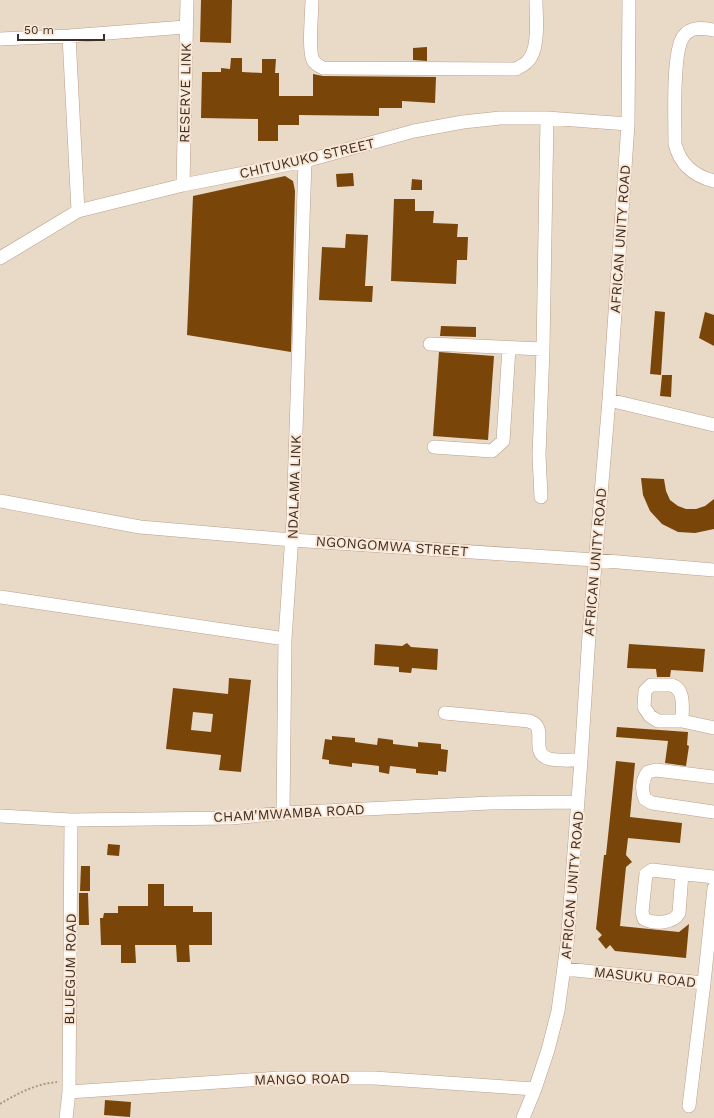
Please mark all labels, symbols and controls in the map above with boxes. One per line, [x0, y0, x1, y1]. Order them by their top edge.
scale bar [18, 16, 104, 42]
text: 50 m [24, 23, 54, 37]
street label: RESERVE LINK [176, 43, 194, 143]
street label: CHITUKUKO STREET [238, 135, 377, 181]
street label: AFRICAN UNITY ROAD [607, 164, 633, 314]
street label: NDALAMA LINK [284, 435, 304, 539]
street label: AFRICAN UNITY ROAD [581, 487, 609, 637]
street label: NGONGOMWA STREET [315, 533, 469, 559]
street label: CHAM'MWAMBA ROAD [213, 801, 365, 825]
street label: AFRICAN UNITY ROAD [558, 810, 586, 960]
street label: BLUEGUM ROAD [61, 913, 79, 1025]
street label: MASUKU ROAD [593, 964, 697, 990]
street label: MANGO ROAD [254, 1070, 350, 1088]

